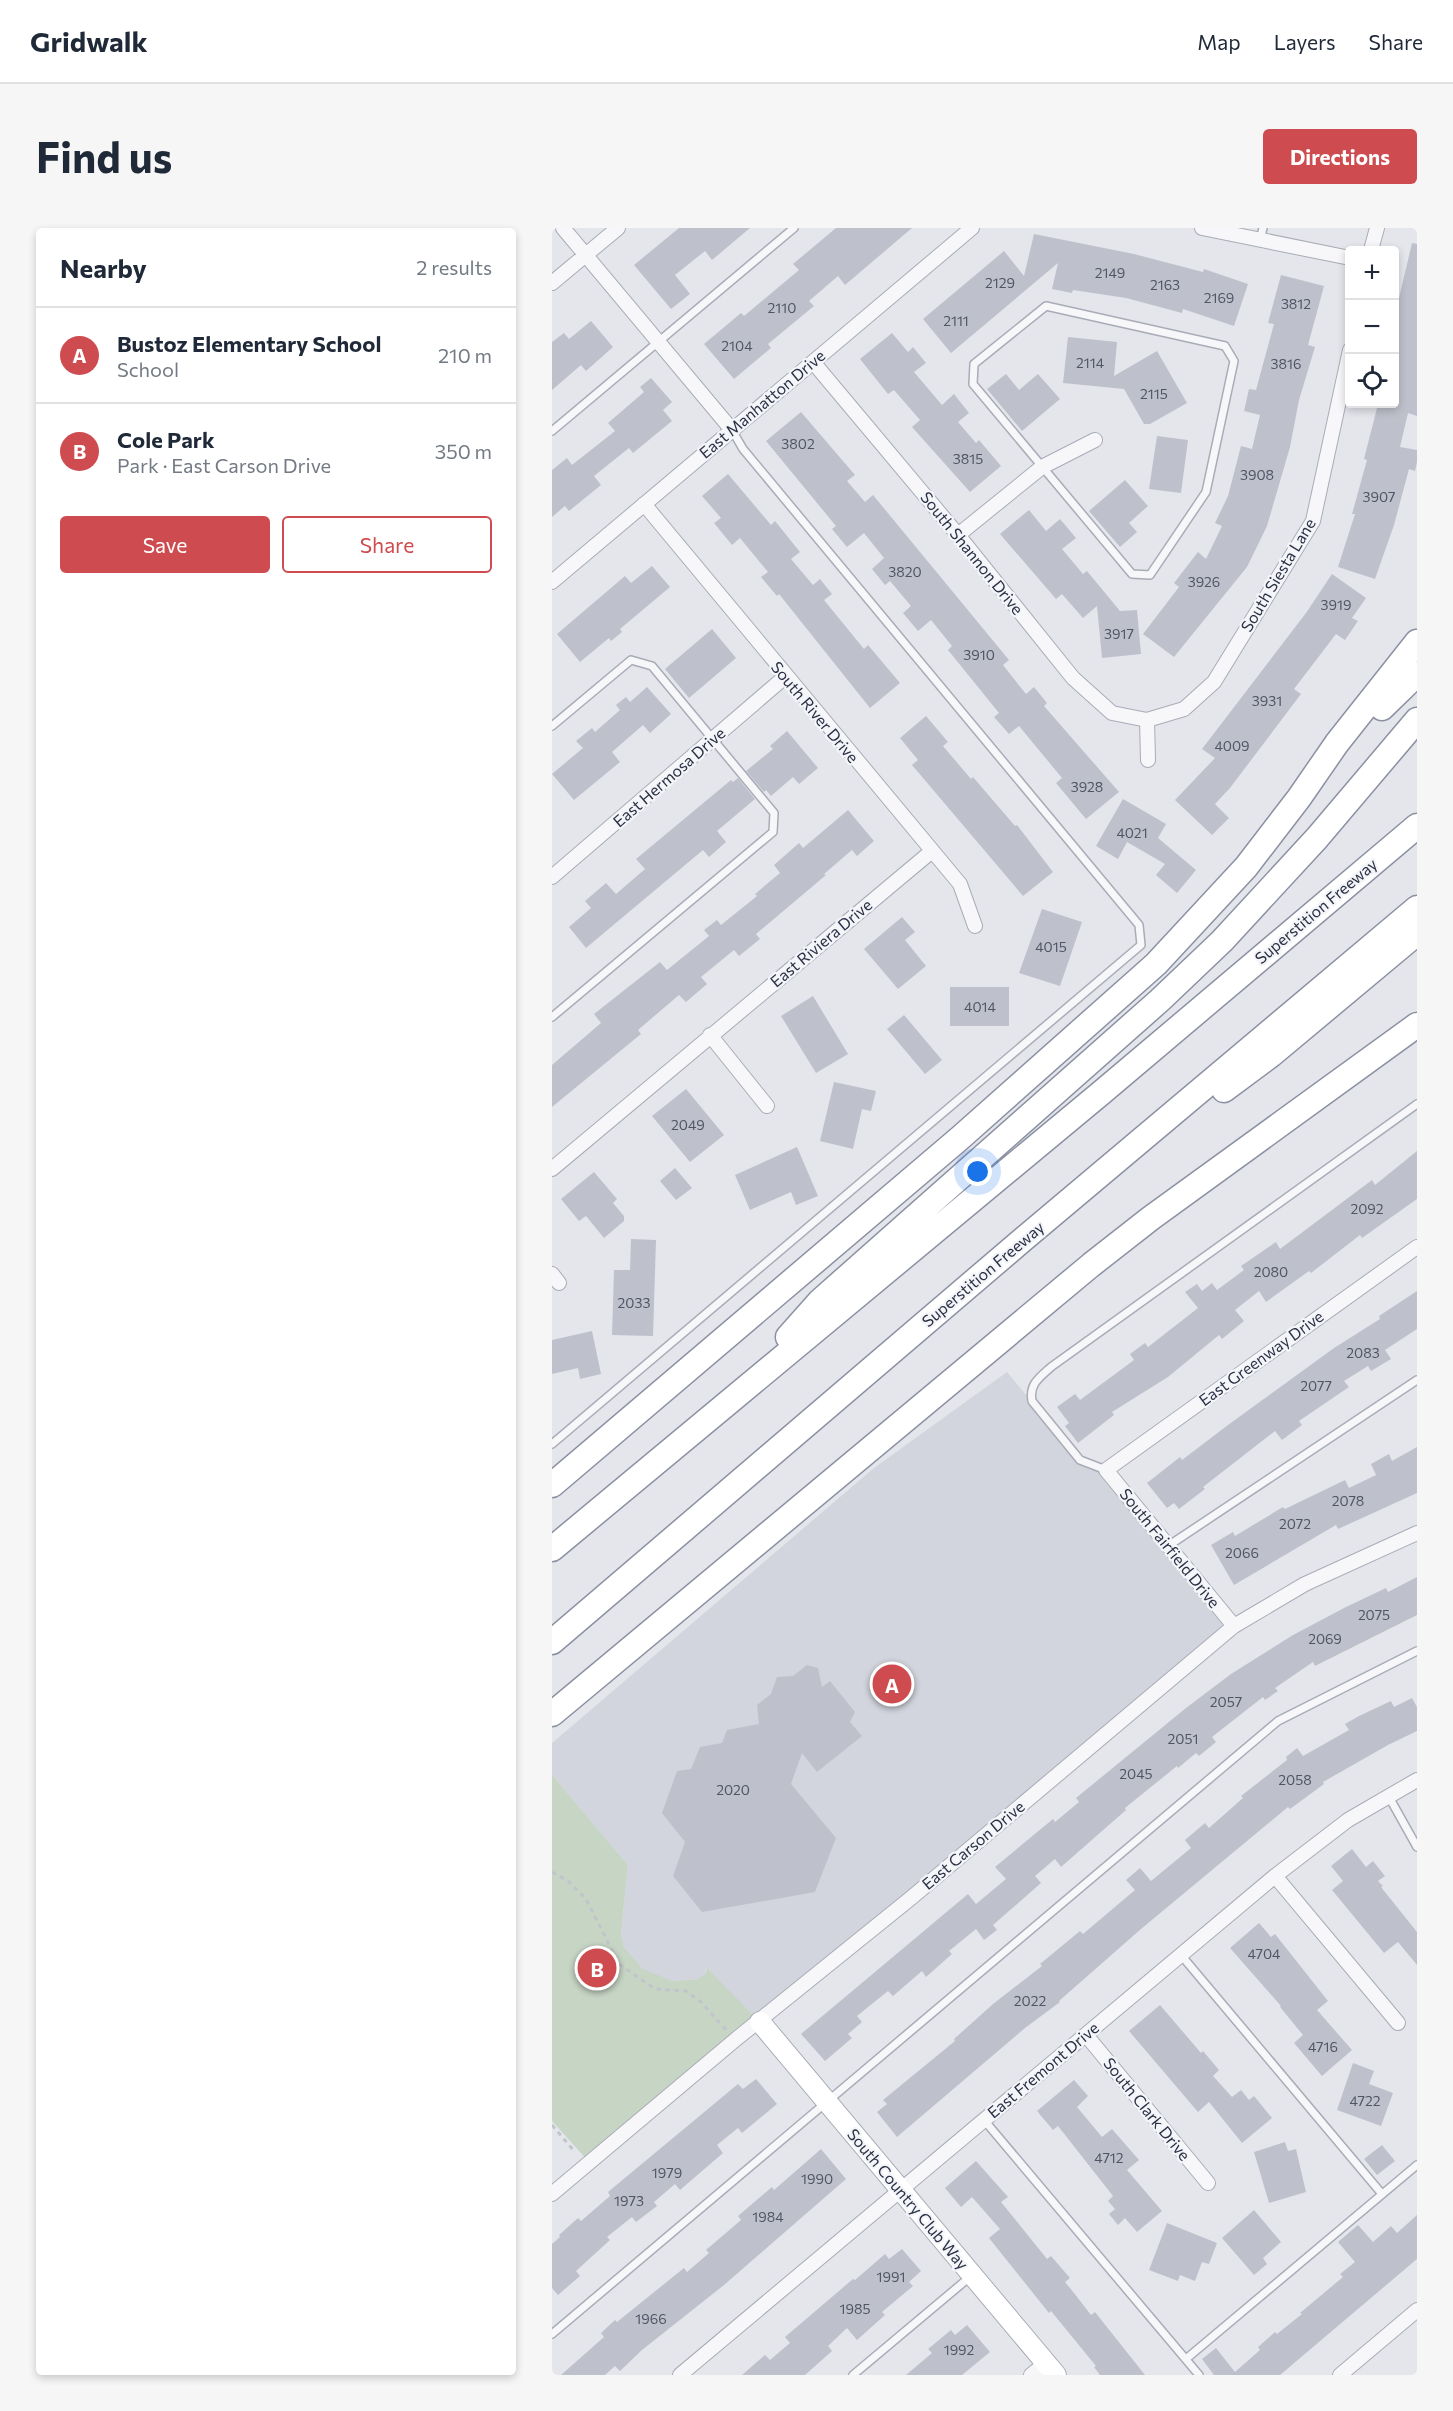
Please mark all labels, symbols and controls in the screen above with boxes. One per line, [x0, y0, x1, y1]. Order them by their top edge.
text: Gridwalk [30, 24, 148, 58]
text: Map [1197, 29, 1241, 54]
text: Layers [1274, 29, 1336, 54]
text: Share [1369, 29, 1423, 54]
button: Directions [1263, 129, 1417, 184]
text: Find us [36, 130, 172, 182]
map controls [1345, 246, 1399, 408]
button: + [1345, 246, 1399, 300]
text: Nearby [60, 252, 147, 283]
text: 2 results [416, 255, 492, 279]
house number: 2149 [1095, 264, 1125, 281]
house number: 2129 [985, 274, 1015, 291]
house number: 2163 [1150, 276, 1180, 293]
house number: 2169 [1204, 289, 1234, 306]
house number: 3812 [1281, 295, 1311, 312]
house number: 2110 [768, 299, 796, 316]
button: − [1345, 300, 1399, 354]
house number: 2111 [943, 312, 969, 329]
text: Bustoz Elementary School [117, 330, 381, 357]
house number: 2104 [721, 337, 753, 354]
text: A [72, 343, 87, 367]
text: 210 m [438, 343, 492, 367]
street label: East Manhatton Drive [695, 345, 828, 462]
house number: 2114 [1076, 354, 1105, 371]
button: locate [1345, 354, 1399, 408]
house number: 3816 [1271, 355, 1301, 372]
text: School [117, 357, 179, 381]
house number: 2115 [1140, 385, 1168, 402]
text: Cole Park [117, 426, 215, 453]
house number: 3802 [781, 435, 815, 452]
text: B [73, 439, 86, 463]
text: 350 m [435, 439, 492, 463]
house number: 3815 [953, 450, 983, 467]
text: Park · East Carson Drive [117, 453, 331, 477]
house number: 3908 [1240, 466, 1274, 483]
street label: South Shannon Drive [917, 487, 1028, 618]
house number: 3907 [1363, 488, 1395, 505]
street label: South Siesta Lane [1236, 515, 1319, 635]
button: Save [60, 516, 270, 573]
button: Share [282, 516, 492, 573]
house number: 3820 [888, 563, 922, 580]
house number: 3926 [1188, 573, 1220, 590]
house number: 3919 [1321, 596, 1351, 613]
house number: 3917 [1104, 625, 1134, 642]
house number: 3910 [963, 646, 995, 663]
street label: South River Drive [768, 657, 863, 766]
house number: 3931 [1252, 692, 1282, 709]
street label: East Hermosa Drive [609, 723, 729, 830]
house number: 4009 [1214, 737, 1250, 754]
house number: 3928 [1071, 778, 1103, 795]
house number: 4021 [1116, 824, 1148, 841]
street label: Superstition Freeway [1251, 854, 1381, 967]
street label: East Riviera Drive [766, 895, 875, 991]
house number: 4015 [1035, 938, 1067, 955]
house number: 4014 [964, 998, 997, 1015]
house number: 2049 [671, 1116, 705, 1133]
your location [963, 1157, 992, 1186]
house number: 2092 [1350, 1200, 1384, 1217]
street label: Superstition Freeway [918, 1217, 1048, 1330]
house number: 2080 [1254, 1263, 1288, 1280]
house number: 2033 [618, 1294, 650, 1311]
street label: East Greenway Drive [1195, 1306, 1327, 1409]
house number: 2083 [1346, 1344, 1380, 1361]
house number: 2077 [1300, 1377, 1332, 1394]
street label: South Fairfield Drive [1116, 1484, 1224, 1611]
house number: 2078 [1332, 1492, 1364, 1509]
house number: 2072 [1279, 1515, 1311, 1532]
house number: 2066 [1225, 1544, 1259, 1561]
house number: 2075 [1358, 1606, 1390, 1623]
house number: 2069 [1308, 1630, 1342, 1647]
pin: A [872, 1662, 912, 1706]
house number: 2057 [1210, 1693, 1242, 1710]
house number: 2051 [1168, 1730, 1198, 1747]
house number: 2045 [1119, 1765, 1153, 1782]
house number: 2058 [1278, 1771, 1312, 1788]
house number: 2020 [716, 1781, 750, 1798]
street label: East Carson Drive [918, 1796, 1028, 1893]
house number: 4704 [1247, 1945, 1281, 1962]
pin: B [578, 1946, 616, 1990]
house number: 2022 [1014, 1992, 1046, 2009]
street label: East Fremont Drive [983, 2018, 1102, 2122]
house number: 4716 [1308, 2038, 1338, 2055]
street label: South Clark Drive [1100, 2053, 1195, 2164]
house number: 4722 [1349, 2092, 1381, 2109]
street label: South Country Club Way [844, 2124, 973, 2273]
house number: 4712 [1094, 2149, 1124, 2166]
house number: 1979 [652, 2164, 682, 2181]
house number: 1990 [801, 2170, 833, 2187]
house number: 1973 [614, 2192, 644, 2209]
house number: 1984 [752, 2208, 784, 2225]
house number: 1991 [877, 2268, 905, 2285]
house number: 1985 [839, 2300, 871, 2317]
house number: 1966 [635, 2310, 667, 2327]
house number: 1992 [944, 2341, 975, 2358]

